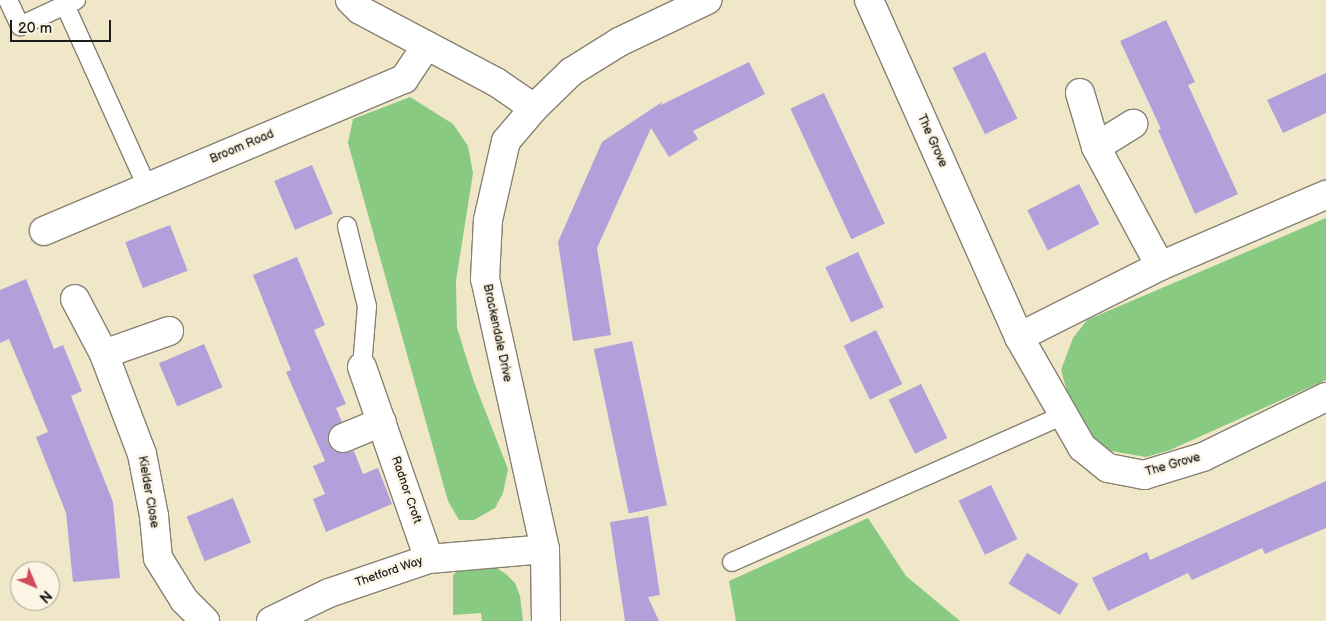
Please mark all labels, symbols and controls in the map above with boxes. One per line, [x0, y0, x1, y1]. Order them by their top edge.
scale bar [12, 10, 114, 42]
text: 20 m [18, 19, 52, 38]
street label: The Grove [914, 112, 950, 170]
street label: Broom Road [208, 127, 276, 167]
street label: Brackendale Drive [480, 283, 514, 383]
street label: The Grove [1144, 450, 1202, 480]
street label: Radnor Croft [388, 454, 424, 526]
street label: Kielder Close [135, 455, 161, 529]
street label: Thetford Way [353, 554, 425, 590]
north arrow [10, 561, 60, 611]
text: N [36, 587, 55, 606]

